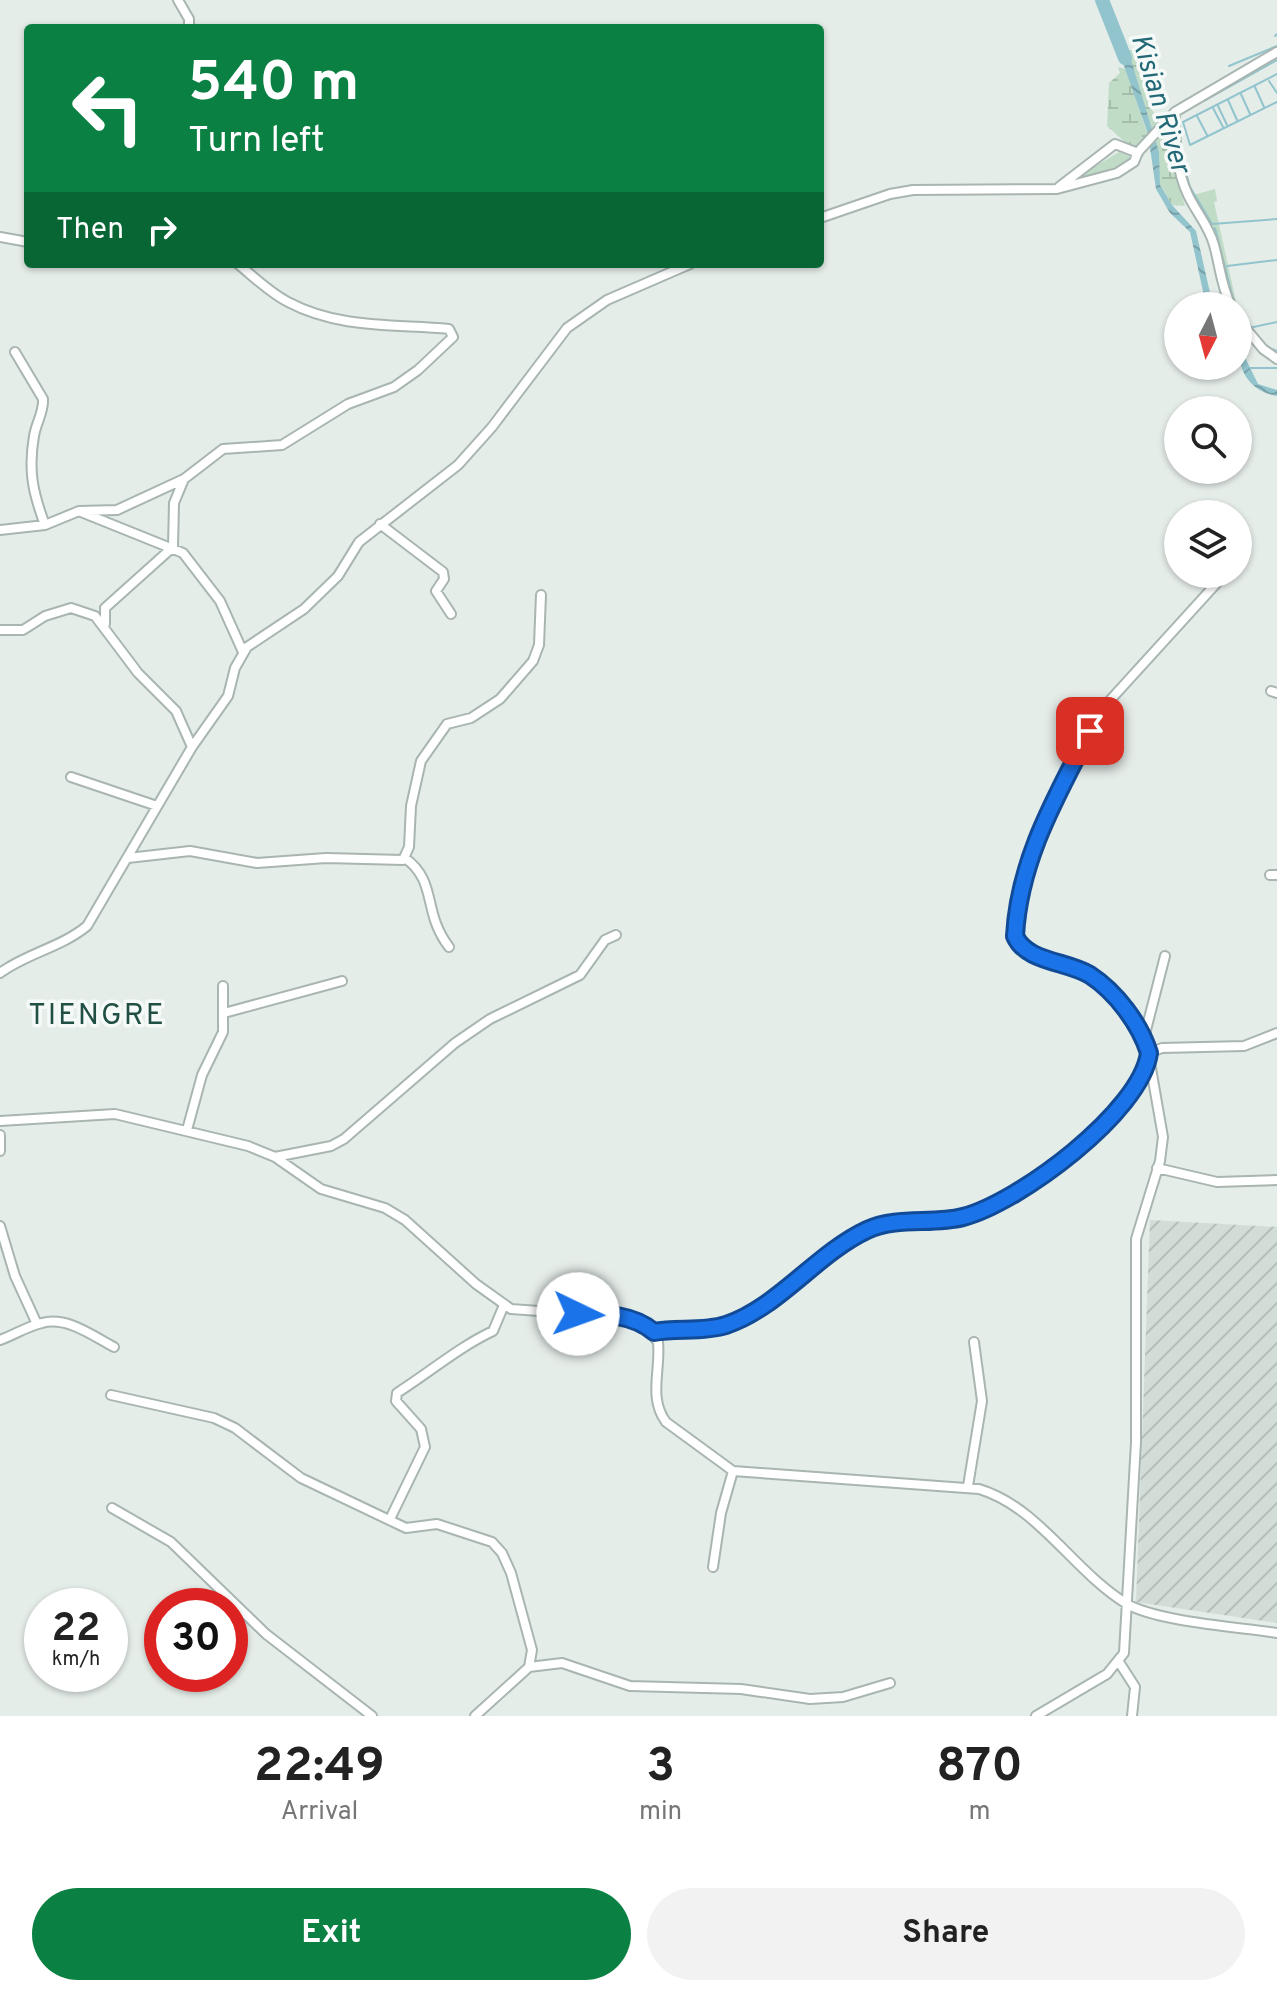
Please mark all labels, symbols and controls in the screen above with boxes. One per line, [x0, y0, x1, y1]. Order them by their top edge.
water label: Kisian River [1121, 30, 1198, 180]
text: 540 m [188, 50, 359, 120]
icon: left [56, 56, 160, 160]
text: Turn left [188, 119, 325, 165]
icon: right [140, 208, 184, 252]
text: Then [56, 212, 124, 249]
north arrow [1164, 292, 1252, 380]
map controls [1164, 292, 1252, 588]
button: search [1164, 396, 1252, 484]
button: layers [1164, 500, 1252, 588]
pin [1056, 697, 1124, 765]
icon: arrive [1068, 709, 1112, 753]
district label: TIENGRE [28, 998, 166, 1035]
position arrow [536, 1272, 620, 1356]
speed limit sign: 30 [144, 1588, 248, 1692]
text: 22 [52, 1605, 100, 1655]
text: km/h [52, 1647, 100, 1673]
text: 22:49 [254, 1738, 385, 1798]
text: 3 [646, 1738, 675, 1798]
text: 870 [936, 1738, 1023, 1798]
text: Arrival [281, 1796, 358, 1829]
text: min [639, 1796, 682, 1829]
text: m [969, 1796, 991, 1829]
button: Exit [32, 1888, 631, 1980]
button: Share [647, 1888, 1245, 1980]

